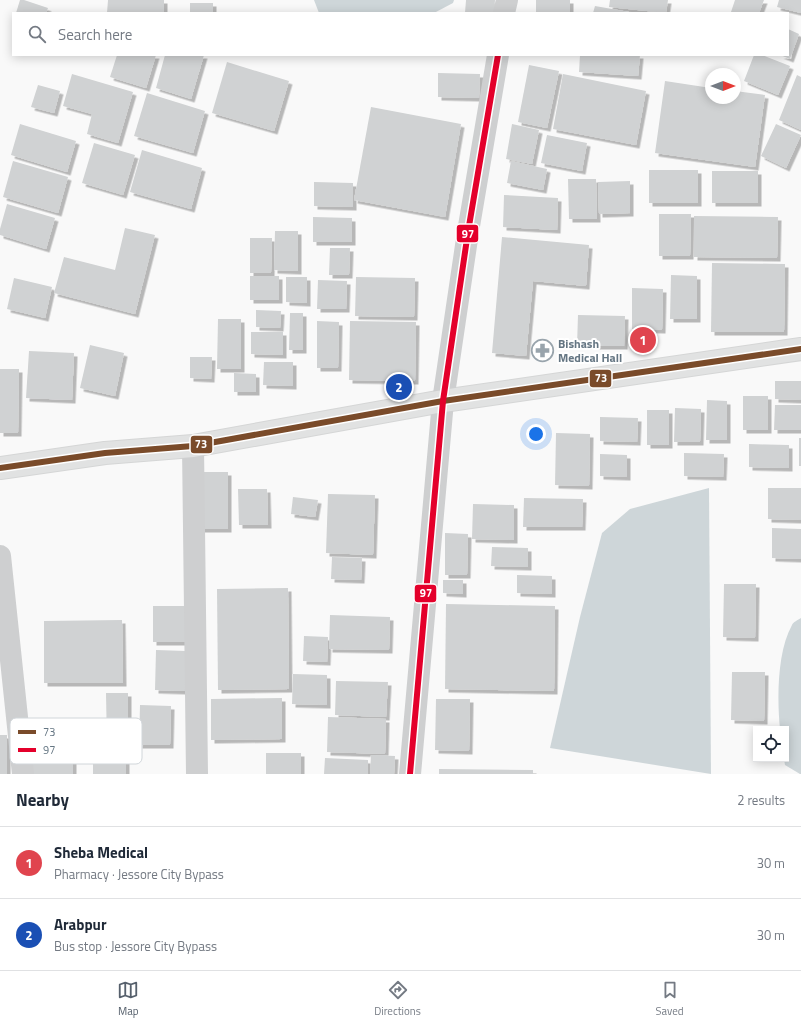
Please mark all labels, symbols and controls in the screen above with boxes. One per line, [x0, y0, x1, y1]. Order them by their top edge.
search box [12, 12, 789, 56]
icon: search [26, 23, 48, 45]
text: Search here [58, 23, 132, 46]
north arrow [705, 68, 741, 104]
line badge: 97 [456, 224, 479, 243]
text: 97 [462, 226, 474, 242]
pin: 1 [630, 325, 656, 355]
place label: Bishash Medical Hall [558, 334, 622, 367]
pharmacy icon: Bishash Medical Hall [529, 338, 555, 364]
line badge: 73 [589, 369, 612, 388]
text: 73 [595, 370, 607, 386]
pin: 2 [386, 372, 412, 402]
your location [526, 424, 546, 444]
line badge: 73 [190, 435, 213, 454]
text: 73 [195, 436, 207, 452]
line badge: 97 [414, 584, 437, 603]
text: 97 [420, 585, 432, 601]
legend [10, 718, 142, 764]
text: 73 [43, 724, 55, 740]
map controls [753, 726, 789, 762]
button: locate [753, 726, 789, 762]
text: 97 [43, 742, 55, 758]
text: Nearby [16, 787, 69, 813]
text: 2 results [737, 790, 785, 810]
text: Sheba Medical [54, 841, 148, 864]
text: 1 [25, 853, 33, 873]
text: 30 m [757, 853, 785, 873]
text: Pharmacy · Jessore City Bypass [54, 864, 224, 884]
text: Arabpur [54, 913, 106, 936]
text: 2 [25, 925, 33, 945]
text: 30 m [757, 925, 785, 945]
text: Bus stop · Jessore City Bypass [54, 936, 217, 956]
tab: Map [117, 979, 139, 1019]
tab: Directions [374, 979, 421, 1019]
tab: Saved [656, 979, 684, 1019]

